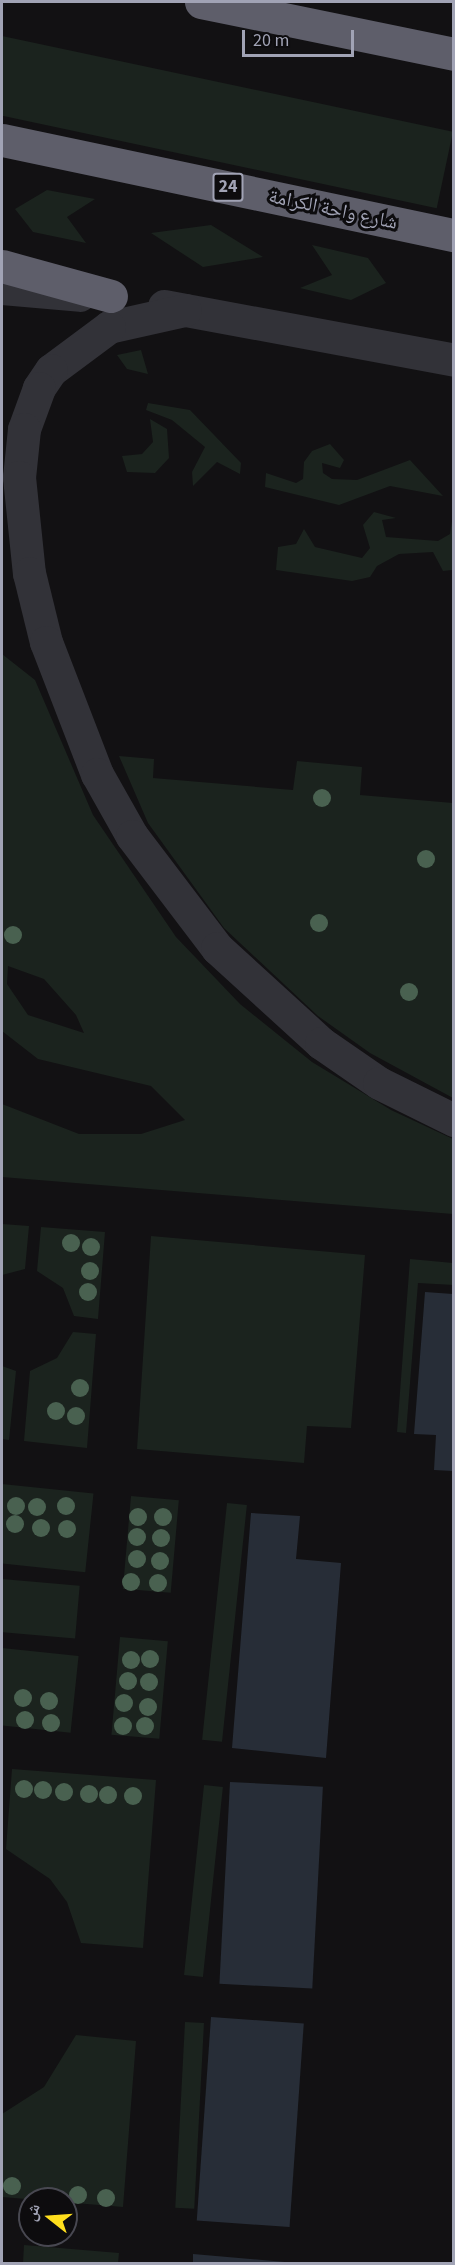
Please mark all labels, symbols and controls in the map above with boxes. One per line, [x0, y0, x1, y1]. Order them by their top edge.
scale bar [245, 18, 358, 56]
text: 20 m [253, 28, 289, 53]
road number: 24 [212, 172, 244, 202]
street label: شارع واحة الكرامة [266, 185, 400, 235]
north arrow [18, 2187, 78, 2247]
text: ش [20, 2201, 46, 2224]

